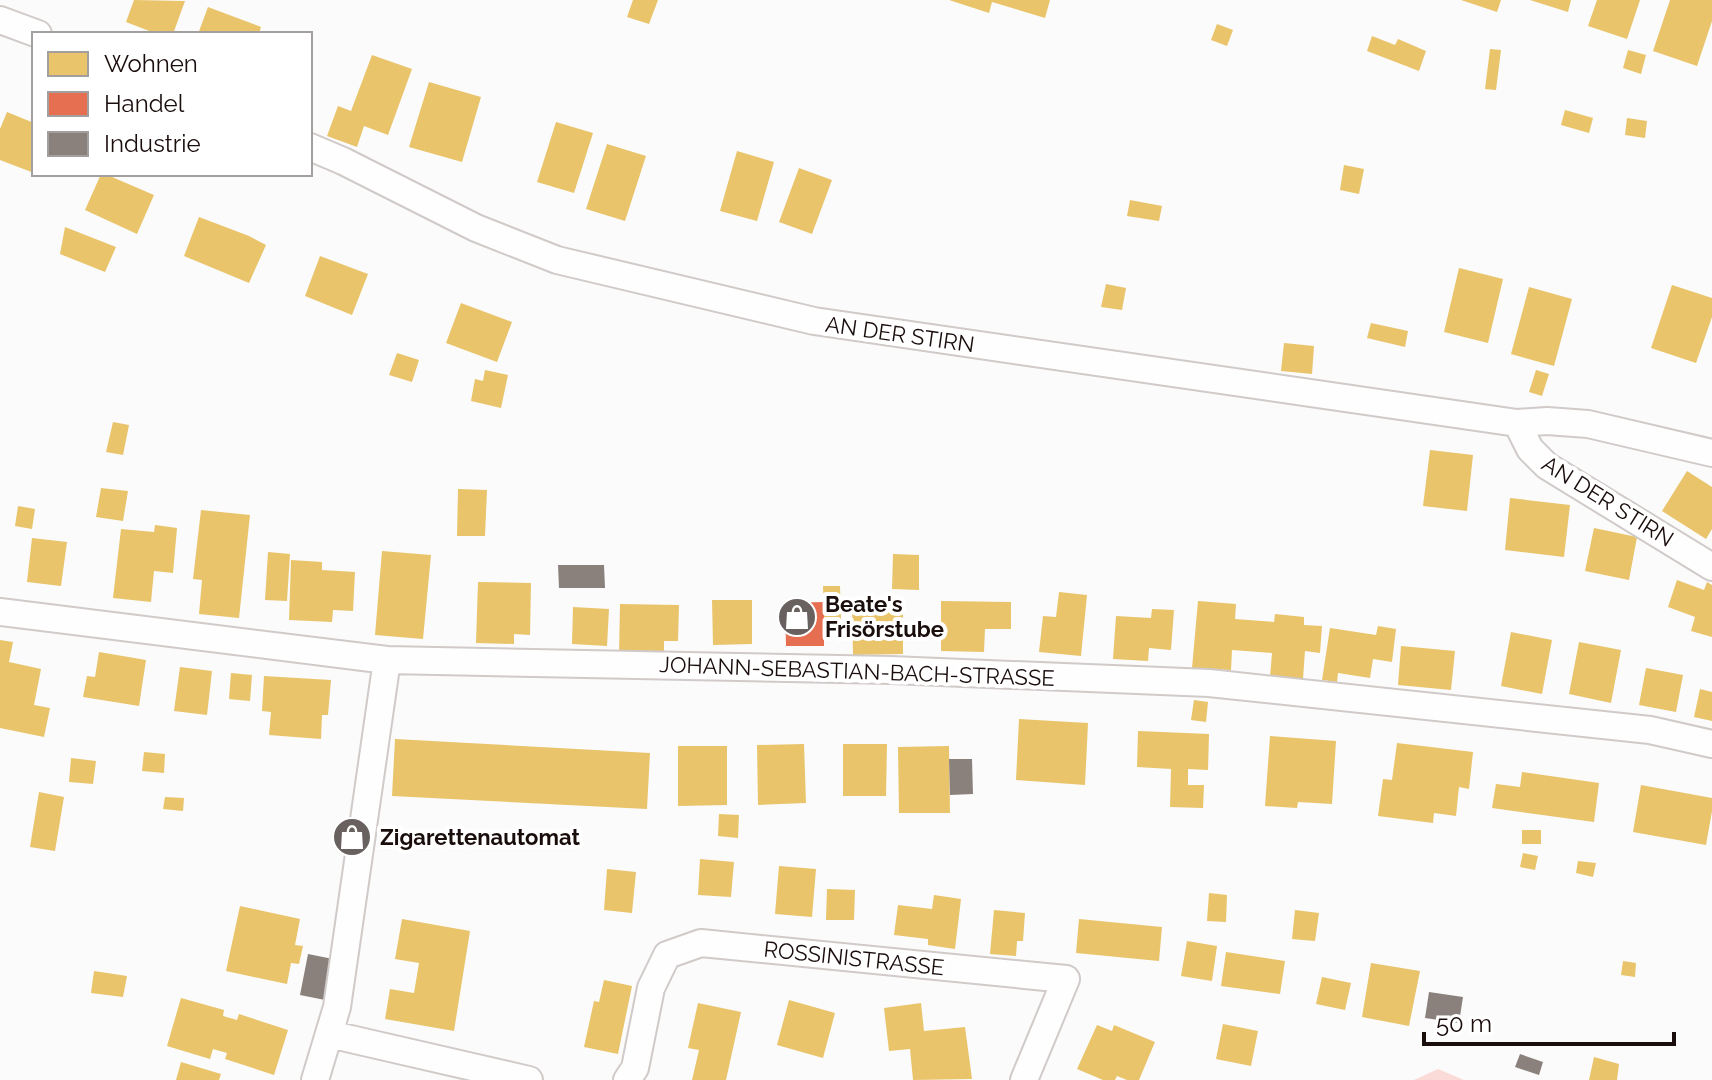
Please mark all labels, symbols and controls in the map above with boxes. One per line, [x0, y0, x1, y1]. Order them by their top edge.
legend [32, 32, 312, 176]
text: Wohnen [104, 49, 198, 78]
text: Handel [104, 89, 185, 118]
text: Industrie [104, 129, 201, 158]
street label: AN DER STIRN [824, 311, 976, 357]
street label: AN DER STIRN [1537, 450, 1679, 552]
place label: Beate's Frisörstube [825, 591, 944, 642]
shop icon: Beate's Frisörstube [776, 596, 818, 638]
street label: JOHANN-SEBASTIAN-BACH-STRASSE [659, 651, 1055, 691]
shop icon: Zigarettenautomat [331, 816, 373, 858]
place label: Zigarettenautomat [380, 824, 580, 850]
street label: ROSSINISTRASSE [762, 936, 946, 980]
scale bar [1424, 996, 1674, 1046]
text: 50 m [1436, 1009, 1492, 1038]

